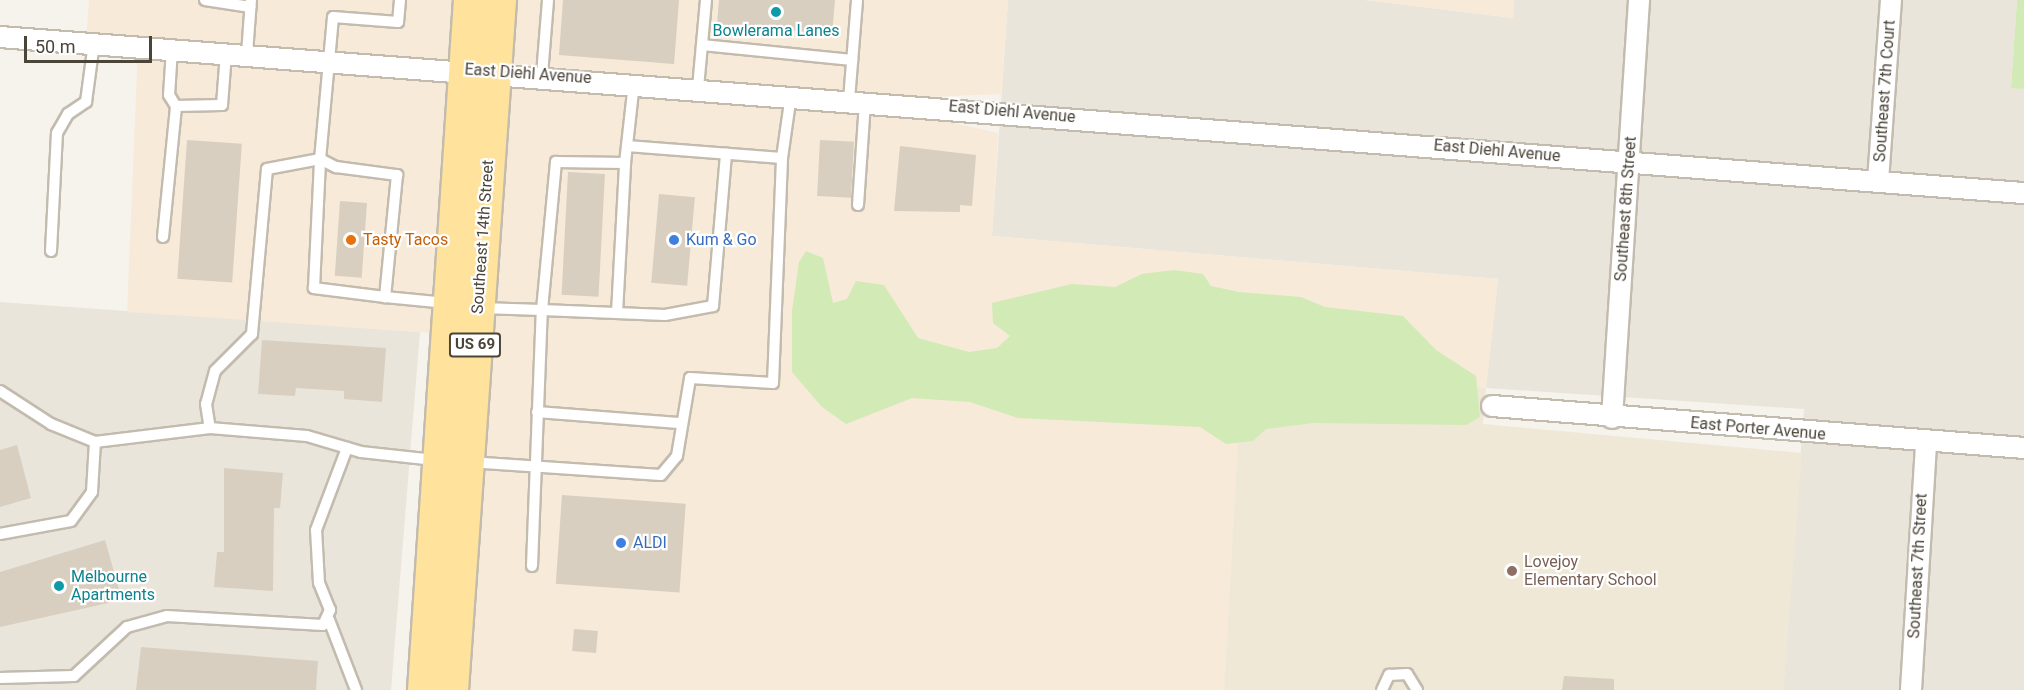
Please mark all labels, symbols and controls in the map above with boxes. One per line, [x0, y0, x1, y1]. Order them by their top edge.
marker: Bowlerama Lanes [769, 5, 783, 19]
street label: Southeast 7th Court [1870, 19, 1900, 163]
place label: Bowlerama Lanes [713, 21, 839, 41]
scale bar [27, 24, 154, 62]
text: 50 m [35, 36, 75, 57]
street label: East Diehl Avenue [464, 60, 592, 88]
street label: East Diehl Avenue [948, 97, 1076, 127]
street label: East Diehl Avenue [1433, 136, 1561, 166]
street label: Southeast 8th Street [1611, 136, 1641, 282]
street label: Southeast 14th Street [468, 159, 498, 315]
place label: Tasty Tacos [363, 230, 449, 250]
place label: Kum & Go [686, 230, 757, 250]
marker: Tasty Tacos [344, 233, 358, 247]
marker: Kum & Go [667, 233, 681, 247]
road number: US 69 [448, 333, 502, 357]
street label: East Porter Avenue [1690, 414, 1826, 444]
street label: Southeast 7th Street [1905, 493, 1931, 639]
place label: ALDI [633, 533, 667, 553]
marker: ALDI [614, 536, 628, 550]
place label: Lovejoy Elementary School [1524, 552, 1657, 590]
marker: Lovejoy Elementary School [1505, 564, 1519, 578]
place label: Melbourne Apartments [71, 567, 155, 605]
marker: Melbourne Apartments [52, 579, 66, 593]

